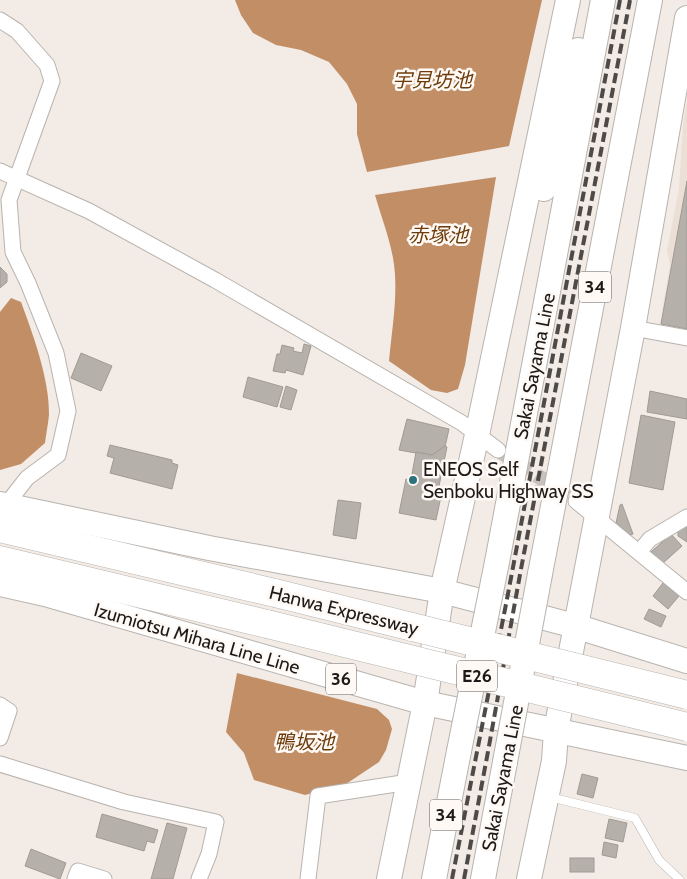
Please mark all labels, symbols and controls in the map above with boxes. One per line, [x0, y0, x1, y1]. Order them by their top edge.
water label: 宇見坊池 [392, 68, 474, 92]
water label: 赤塚池 [408, 223, 470, 247]
road number: 34 [579, 272, 611, 302]
street label: Sakai Sayama Line [509, 291, 560, 441]
place label: ENEOS Self Senboku Highway SS [423, 458, 594, 503]
marker: ENEOS Self Senboku Highway SS [407, 474, 419, 486]
street label: Hanwa Expressway [267, 581, 421, 640]
street label: Izumiotsu Mihara Line Line [91, 598, 303, 679]
road number: E26 [457, 660, 497, 691]
road number: 36 [326, 664, 356, 694]
street label: Sakai Sayama Line [477, 703, 528, 853]
water label: 鴨坂池 [274, 730, 336, 754]
road number: 34 [430, 800, 462, 830]

